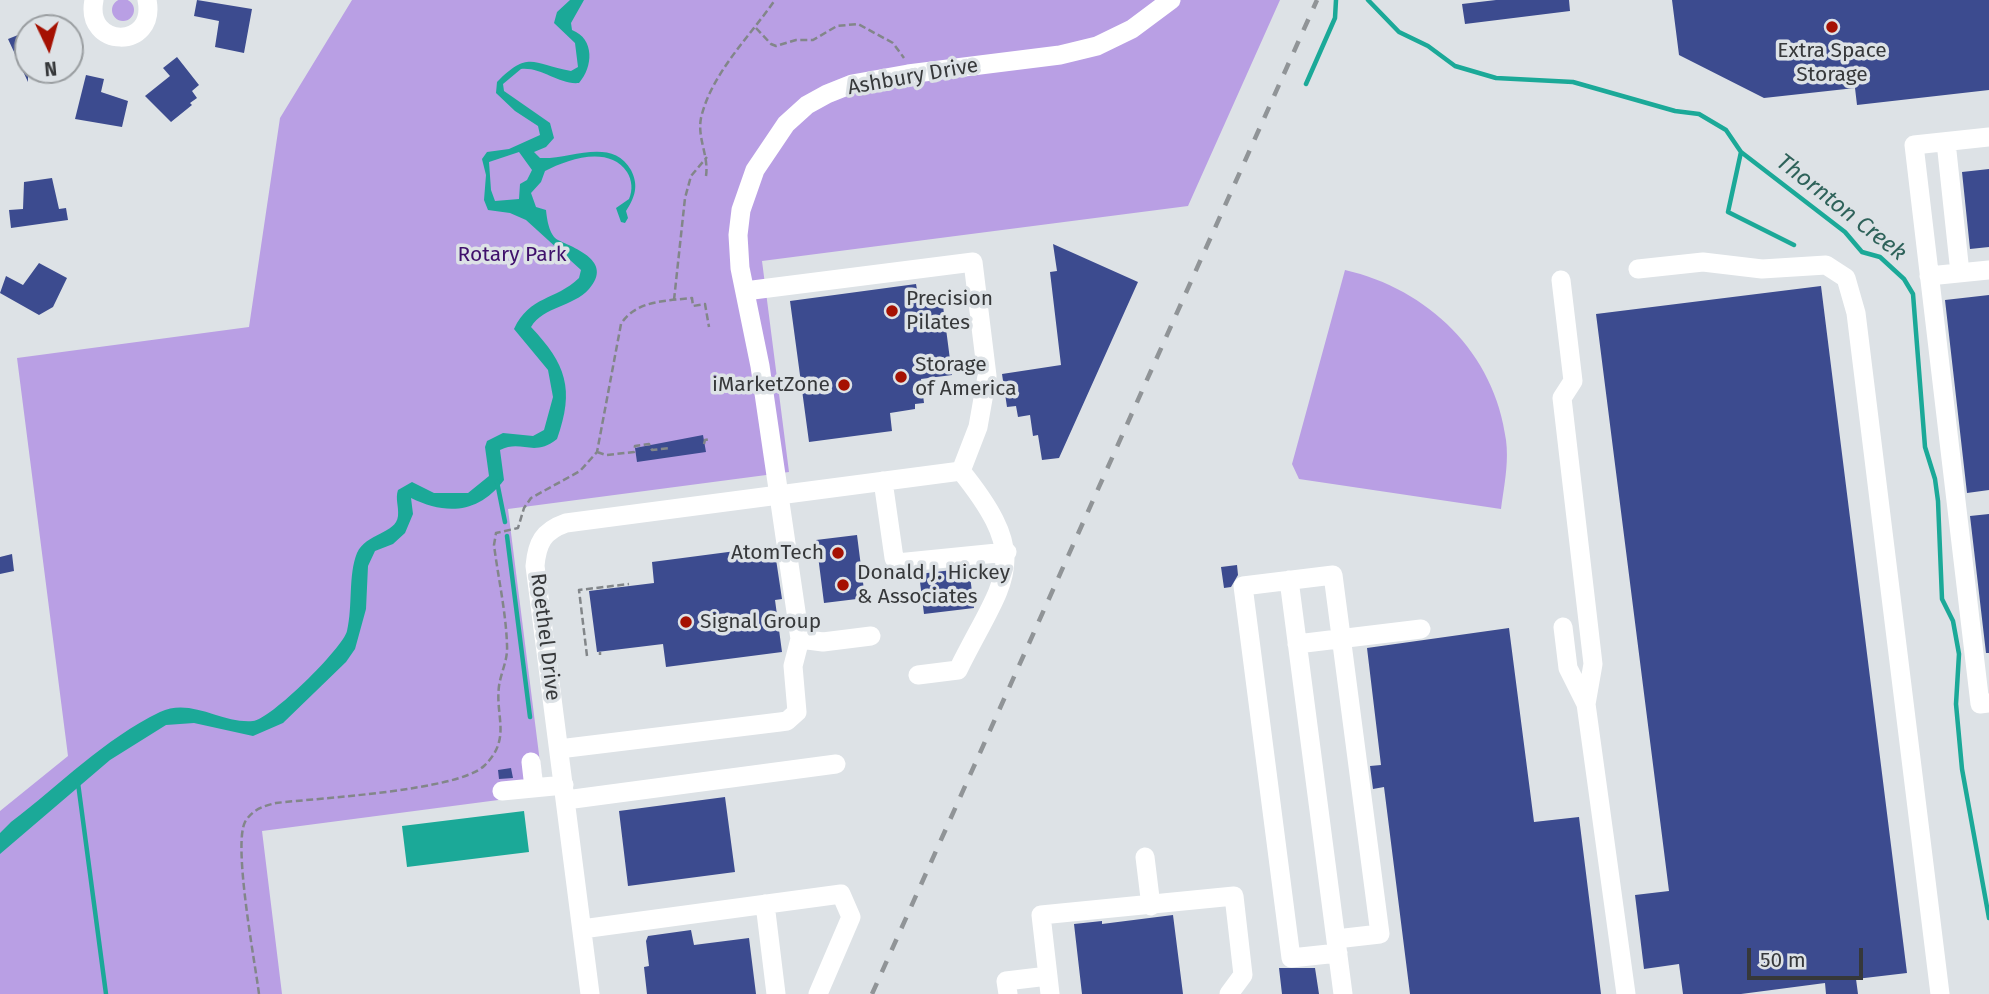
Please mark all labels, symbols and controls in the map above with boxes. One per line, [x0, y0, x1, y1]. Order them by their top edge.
north arrow [14, 14, 84, 84]
marker: Extra Space Storage [1824, 19, 1840, 35]
place label: Extra Space Storage [1777, 38, 1887, 88]
street label: Ashbury Drive [846, 53, 980, 101]
text: N [43, 56, 58, 80]
water label: Thornton Creek [1770, 149, 1912, 267]
park label: Rotary Park [458, 242, 566, 268]
place label: Precision Pilates [906, 286, 993, 336]
marker: Precision Pilates [884, 303, 900, 319]
place label: Storage of America [915, 352, 1017, 402]
marker: Storage of America [893, 369, 909, 385]
place label: iMarketZone [712, 372, 830, 398]
marker: iMarketZone [836, 377, 852, 393]
place label: AtomTech [731, 540, 824, 566]
marker: AtomTech [830, 545, 846, 561]
place label: Donald J. Hickey & Associates [857, 560, 1010, 610]
street label: Roethel Drive [525, 572, 565, 702]
marker: Donald J. Hickey & Associates [835, 577, 851, 593]
place label: Signal Group [700, 609, 821, 635]
marker: Signal Group [678, 614, 694, 630]
scale bar [1751, 934, 1867, 978]
text: 50 m [1760, 947, 1806, 973]

